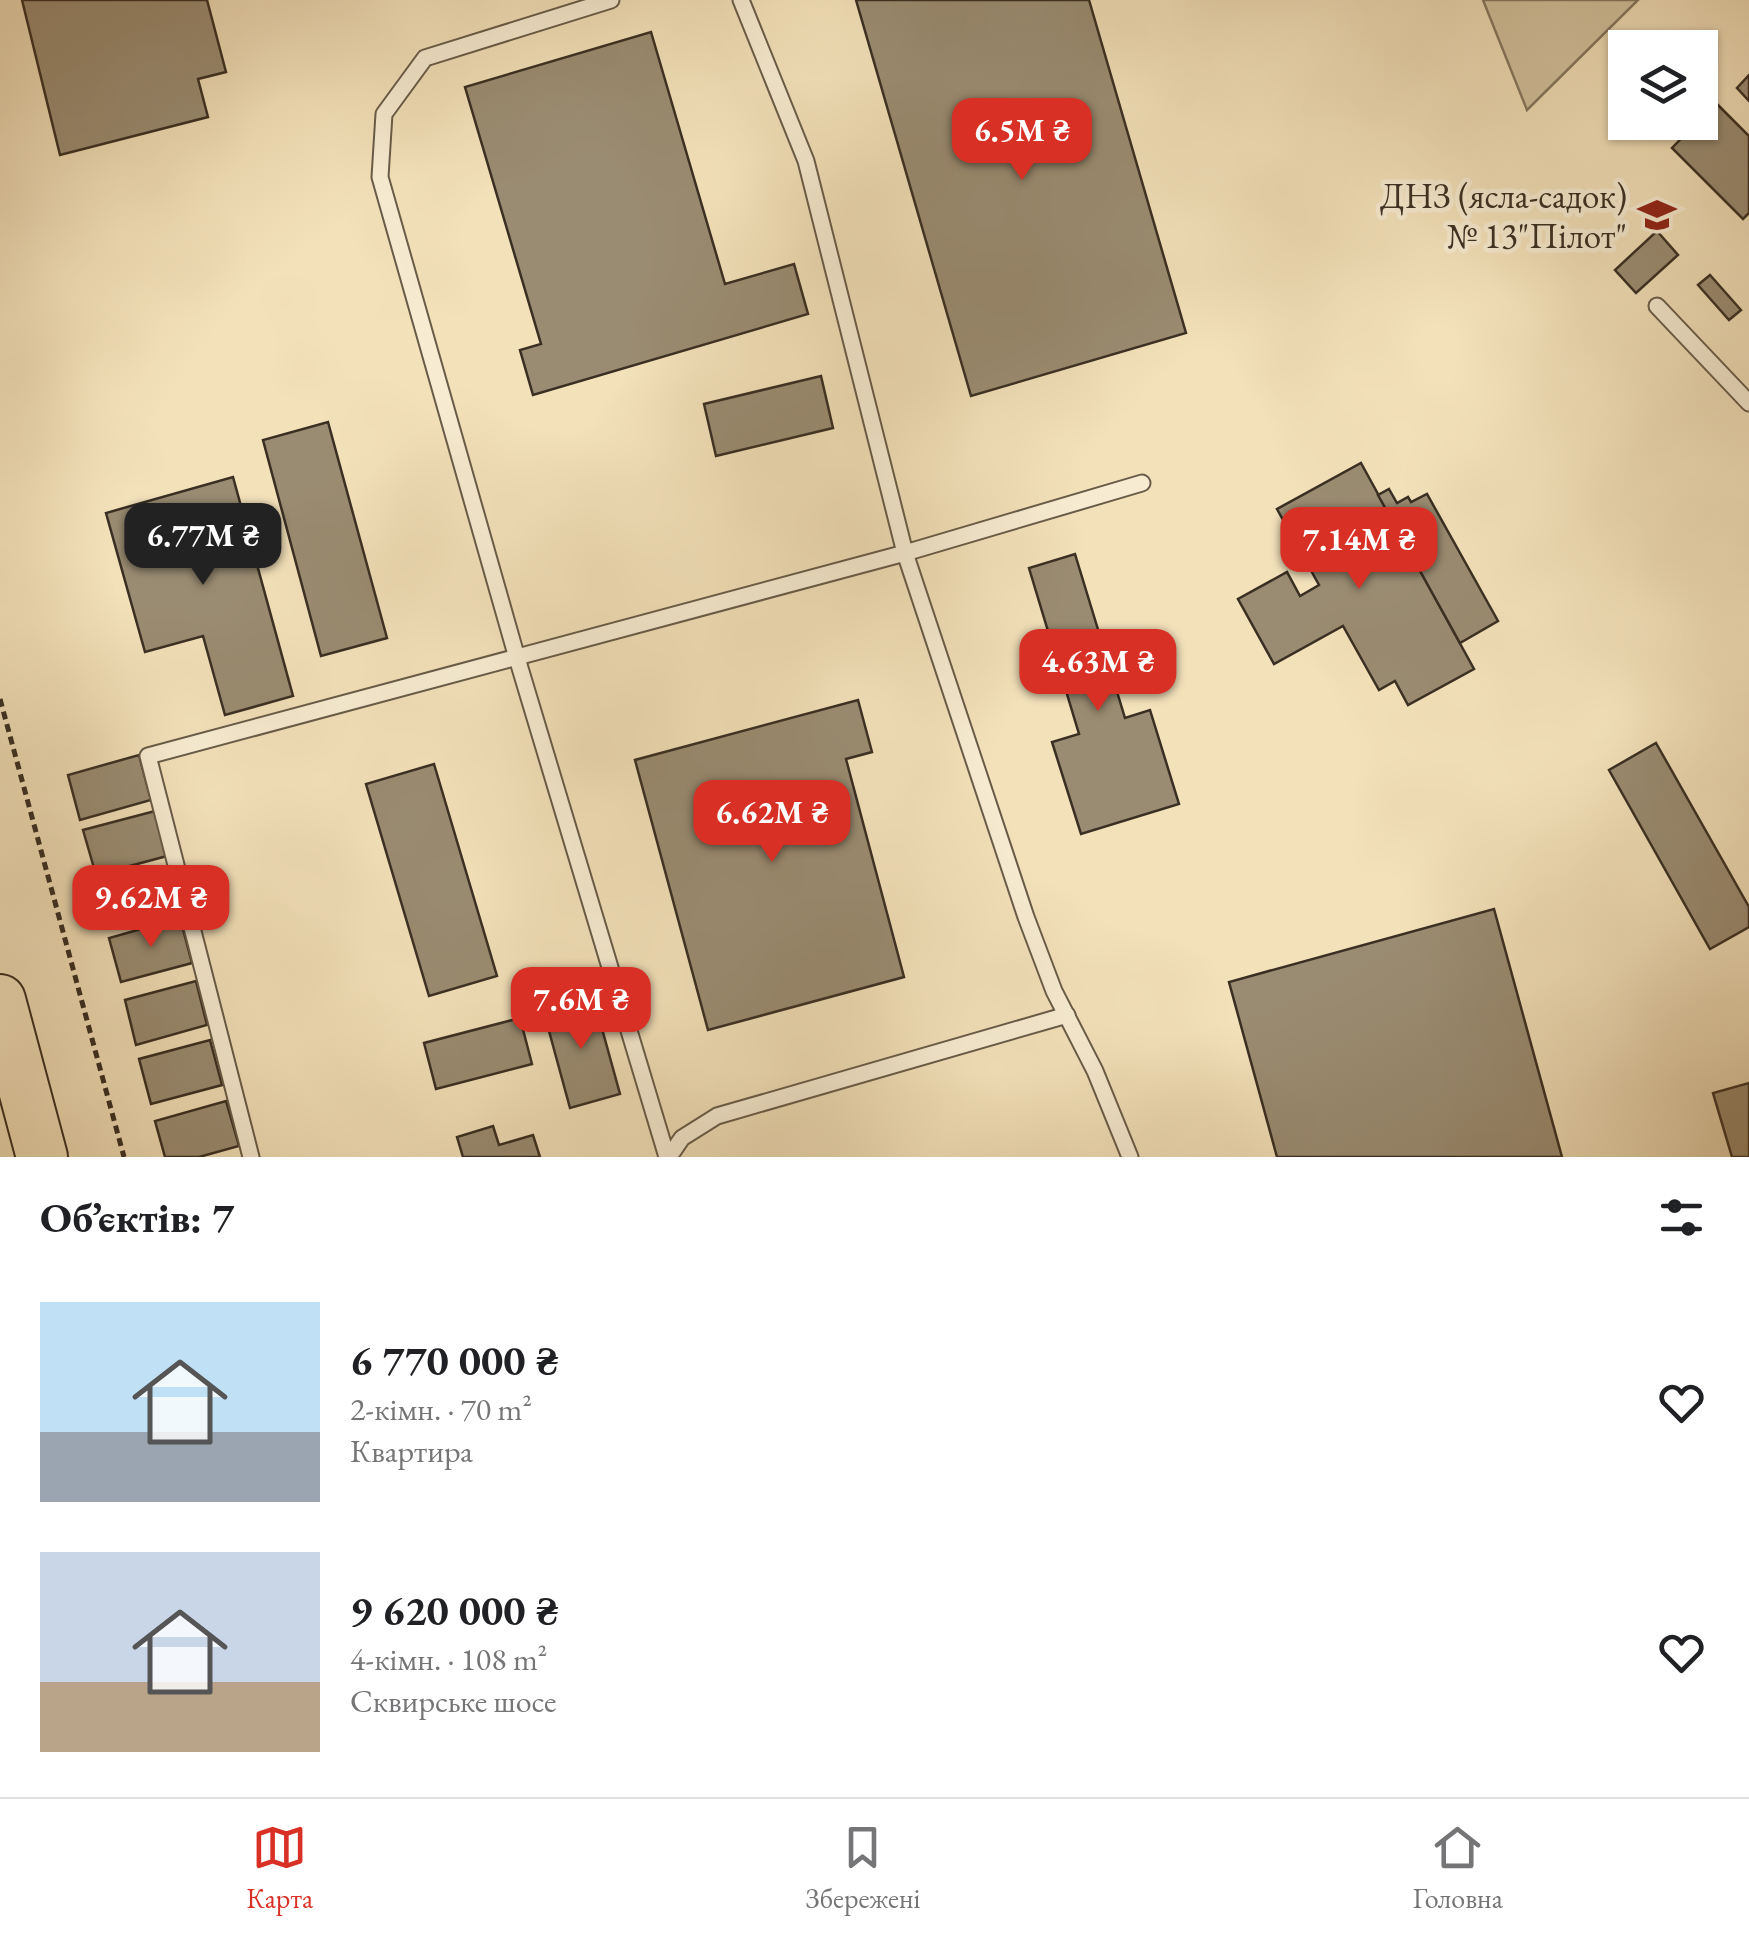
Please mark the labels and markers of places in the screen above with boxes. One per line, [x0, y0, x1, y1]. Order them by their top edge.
pin: 6.5M ₴ [941, 98, 1103, 183]
place label: ДНЗ (ясла-садок) № 13"Пілот" [1380, 173, 1627, 258]
school or university icon: ДНЗ (ясла-садок) № 13"Пілот" [1636, 194, 1678, 236]
pin: 6.77M ₴ [111, 503, 295, 588]
pin: 7.14M ₴ [1267, 507, 1451, 592]
pin: 4.63M ₴ [1006, 629, 1190, 714]
pin: 6.62M ₴ [680, 780, 864, 865]
pin: 9.62M ₴ [59, 865, 243, 950]
pin: 7.6M ₴ [500, 967, 662, 1052]

